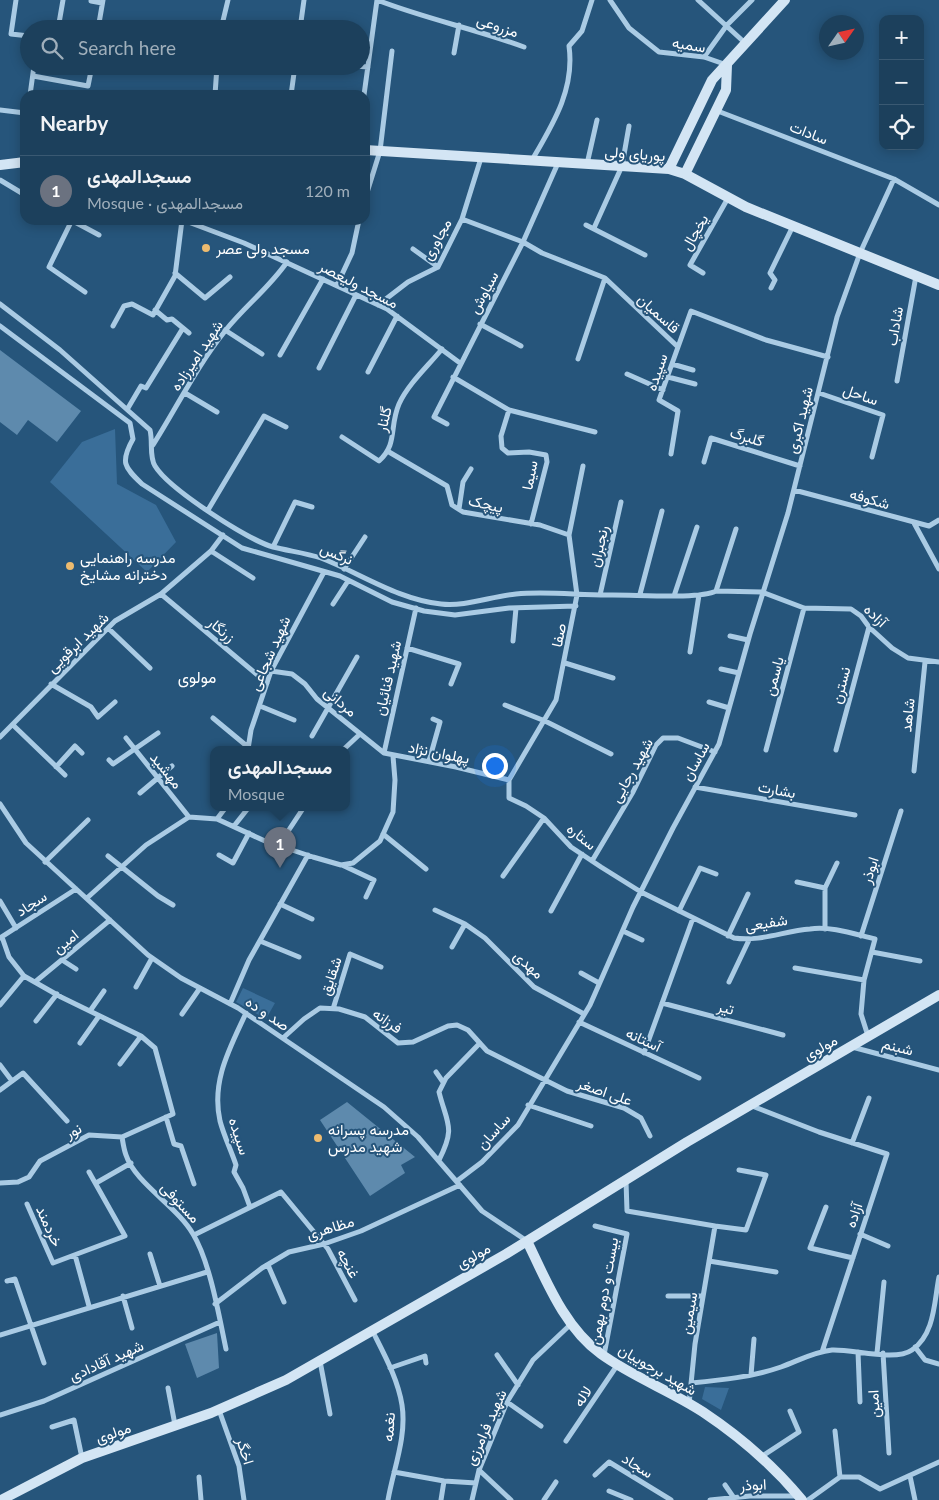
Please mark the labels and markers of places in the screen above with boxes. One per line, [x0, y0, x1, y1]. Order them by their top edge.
place label: مسجد ولی عصر [215, 239, 310, 259]
marker: مسجد ولی عصر [200, 242, 212, 254]
place label: مدرسه راهنمایی دخترانه مشایخ [80, 548, 175, 586]
marker: مدرسه راهنمایی دخترانه مشایخ [64, 560, 76, 572]
pin: 1 [264, 827, 296, 868]
place label: مدرسه پسرانه شهید مدرس [328, 1120, 409, 1157]
marker: مدرسه پسرانه شهید مدرس [312, 1132, 324, 1144]

